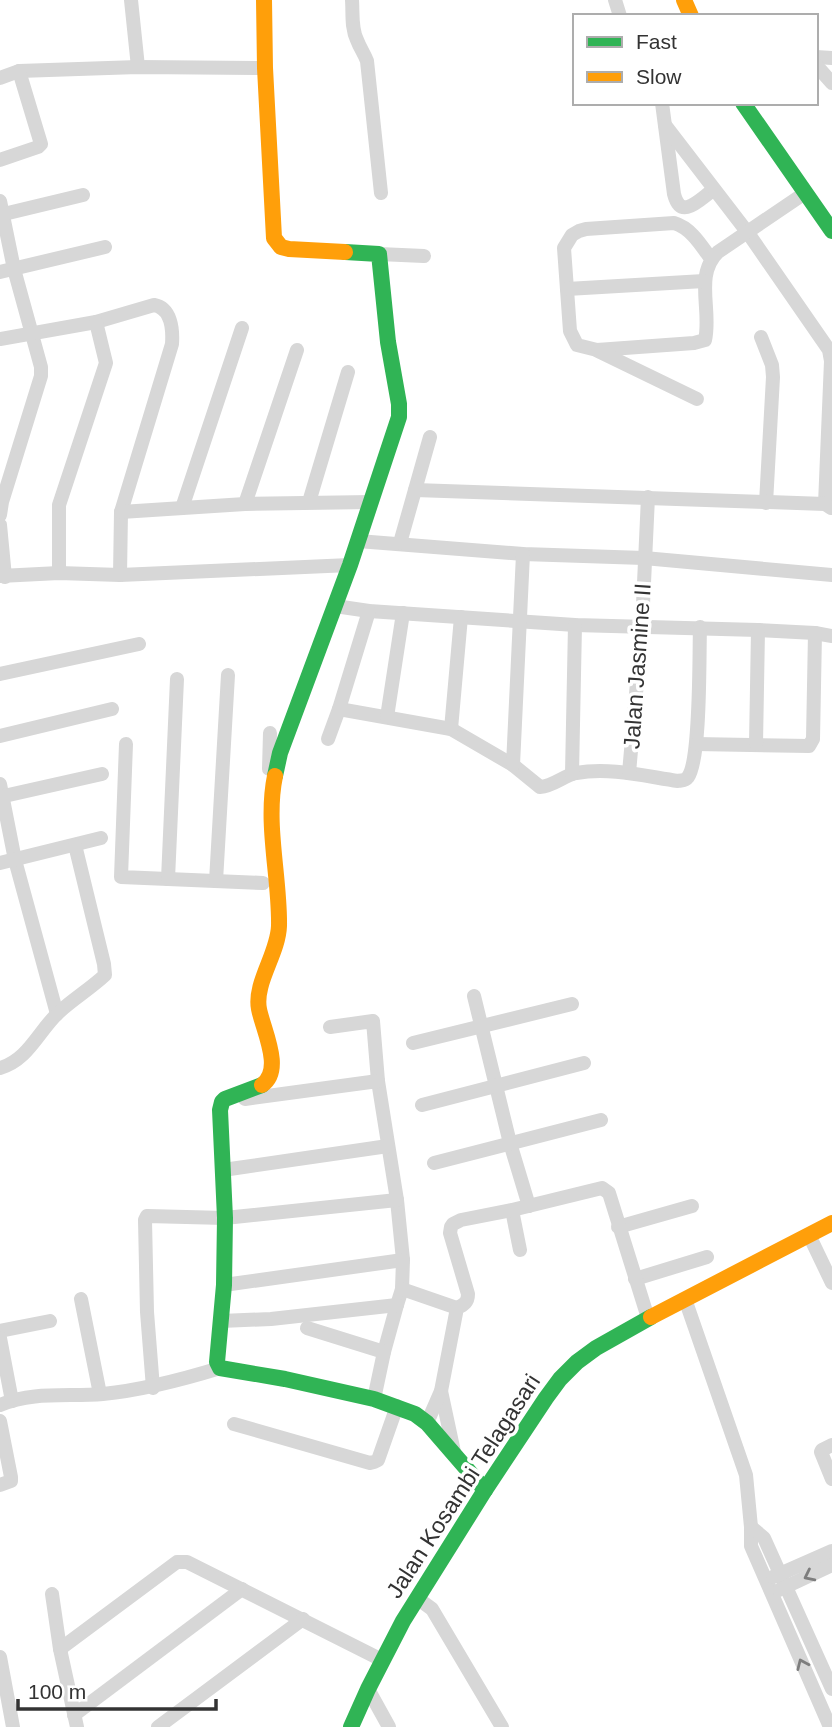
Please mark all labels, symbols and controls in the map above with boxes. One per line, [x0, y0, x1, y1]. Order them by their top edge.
legend [573, 14, 818, 105]
text: Fast [636, 30, 677, 53]
text: Slow [636, 65, 682, 88]
street label: Jalan Jasmine II [618, 582, 656, 750]
street label: Jalan Kosambi Telagasari [381, 1369, 545, 1603]
one-way arrow [804, 1567, 816, 1581]
one-way arrow [796, 1659, 810, 1672]
scale bar [18, 1668, 215, 1712]
text: 100 m [28, 1680, 86, 1703]

